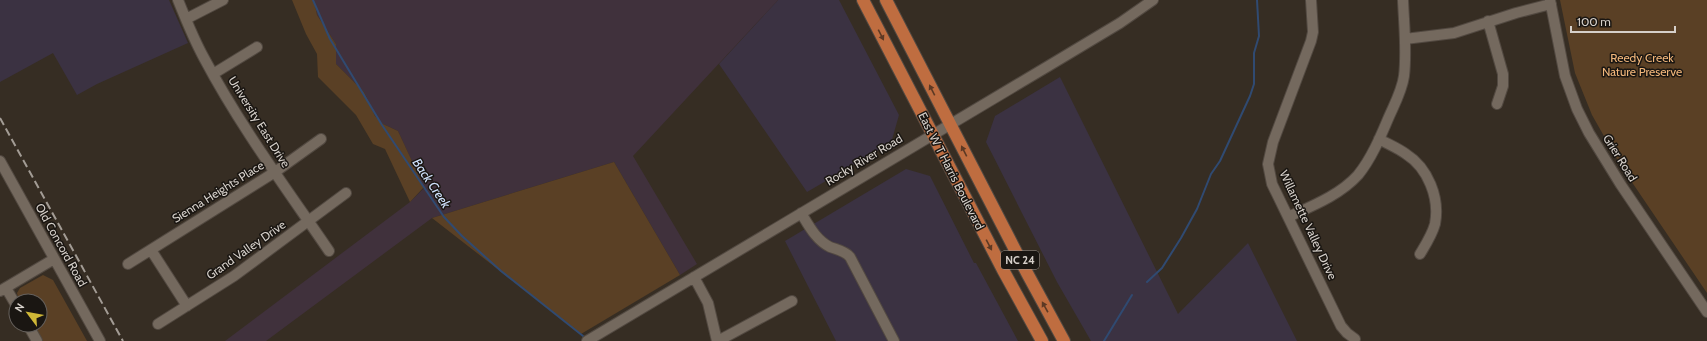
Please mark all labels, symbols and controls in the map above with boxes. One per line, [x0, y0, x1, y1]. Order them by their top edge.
scale bar [1571, 8, 1675, 34]
text: 100 m [1577, 14, 1611, 29]
one-way arrow [878, 29, 884, 40]
park label: Reedy Creek Nature Preserve [1602, 50, 1682, 79]
street label: University East Drive [225, 73, 294, 170]
one-way arrow [929, 84, 935, 95]
street label: East W T Harris Boulevard [915, 109, 988, 232]
street label: Rocky River Road [822, 131, 905, 188]
street label: Grier Road [1600, 131, 1641, 184]
one-way arrow [961, 145, 967, 157]
water label: Back Creek [410, 155, 455, 211]
street label: Sienna Heights Place [169, 157, 266, 226]
street label: Willamette Valley Drive [1277, 168, 1340, 282]
street label: Old Concord Road [32, 201, 90, 289]
street label: Grand Valley Drive [203, 217, 288, 283]
one-way arrow [986, 239, 993, 250]
road number: NC 24 [1001, 251, 1039, 269]
north arrow [8, 293, 48, 333]
text: N [12, 301, 28, 315]
one-way arrow [1042, 301, 1049, 313]

